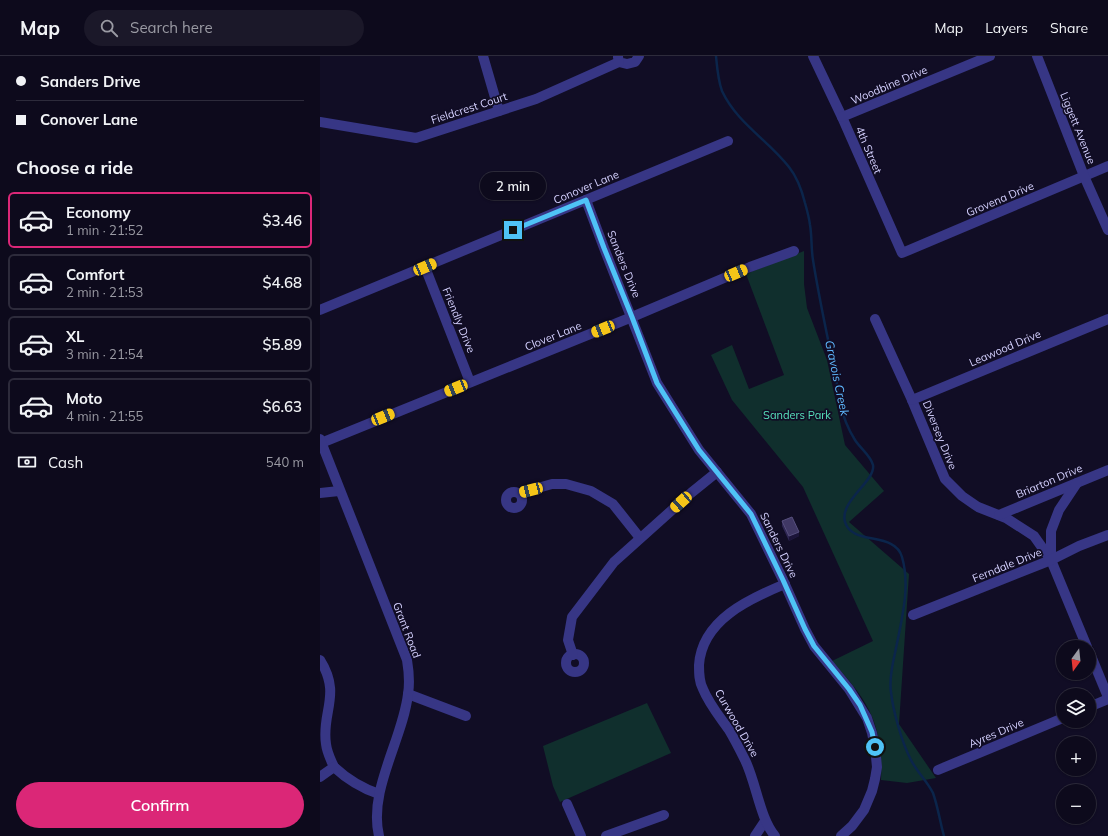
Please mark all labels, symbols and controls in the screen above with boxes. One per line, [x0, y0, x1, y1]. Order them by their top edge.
search box [84, 10, 364, 46]
text: Map [20, 16, 60, 40]
icon: search [98, 17, 120, 39]
text: Search here [130, 18, 213, 37]
text: Map [934, 19, 963, 37]
text: Layers [985, 19, 1028, 37]
text: Share [1050, 19, 1088, 37]
street label: Woodbine Drive [849, 63, 929, 107]
text: Sanders Drive [40, 72, 140, 91]
street label: Fieldcrest Court [429, 89, 509, 127]
street label: Liggett Avenue [1057, 90, 1099, 166]
text: Conover Lane [40, 110, 138, 129]
street label: 4th Street [853, 124, 885, 176]
text: Choose a ride [16, 156, 133, 179]
street label: Conover Lane [551, 167, 621, 207]
callout: 2 min [480, 172, 546, 200]
text: 2 min [496, 178, 530, 194]
street label: Grovena Drive [964, 178, 1036, 220]
icon: car [18, 202, 54, 238]
text: Economy [66, 203, 131, 222]
text: $3.46 [262, 211, 302, 230]
route end [504, 221, 522, 239]
text: 1 min · 21:52 [66, 222, 143, 238]
street label: Sanders Drive [604, 228, 644, 300]
car [412, 257, 438, 277]
car [723, 263, 749, 283]
icon: car [18, 264, 54, 300]
text: Comfort [66, 265, 124, 284]
text: $4.68 [262, 273, 302, 292]
text: 2 min · 21:53 [66, 284, 143, 300]
street label: Friendly Drive [439, 285, 479, 355]
street label: Clover Lane [523, 318, 583, 354]
car [590, 319, 616, 339]
icon: car [18, 326, 54, 362]
text: XL [66, 327, 84, 346]
street label: Leawood Drive [967, 327, 1043, 369]
text: $5.89 [262, 335, 302, 354]
water label: Gravois Creek [822, 339, 853, 418]
text: 3 min · 21:54 [66, 346, 143, 362]
car [443, 378, 469, 398]
icon: car [18, 388, 54, 424]
text: Moto [66, 389, 102, 408]
text: $6.63 [262, 397, 302, 416]
street label: Diversey Drive [920, 398, 960, 472]
car [370, 407, 396, 427]
text: 4 min · 21:55 [66, 408, 143, 424]
park label: Sanders Park [763, 408, 831, 422]
icon: cash [16, 451, 38, 473]
text: Cash [48, 453, 83, 472]
text: 540 m [266, 454, 304, 470]
street label: Briarton Drive [1014, 461, 1084, 501]
car [518, 481, 544, 499]
car [668, 490, 694, 514]
street label: Sanders Drive [757, 510, 801, 580]
street label: Ferndale Drive [970, 545, 1044, 585]
street label: Grant Road [390, 600, 424, 660]
north arrow [1056, 640, 1096, 680]
map controls [1056, 640, 1096, 824]
street label: Curwood Drive [712, 687, 762, 759]
button: layers [1056, 688, 1096, 728]
street label: Ayres Drive [966, 715, 1026, 751]
button: + [1056, 736, 1096, 776]
route start [866, 738, 884, 756]
button: Confirm [16, 782, 304, 828]
button: − [1056, 784, 1096, 824]

